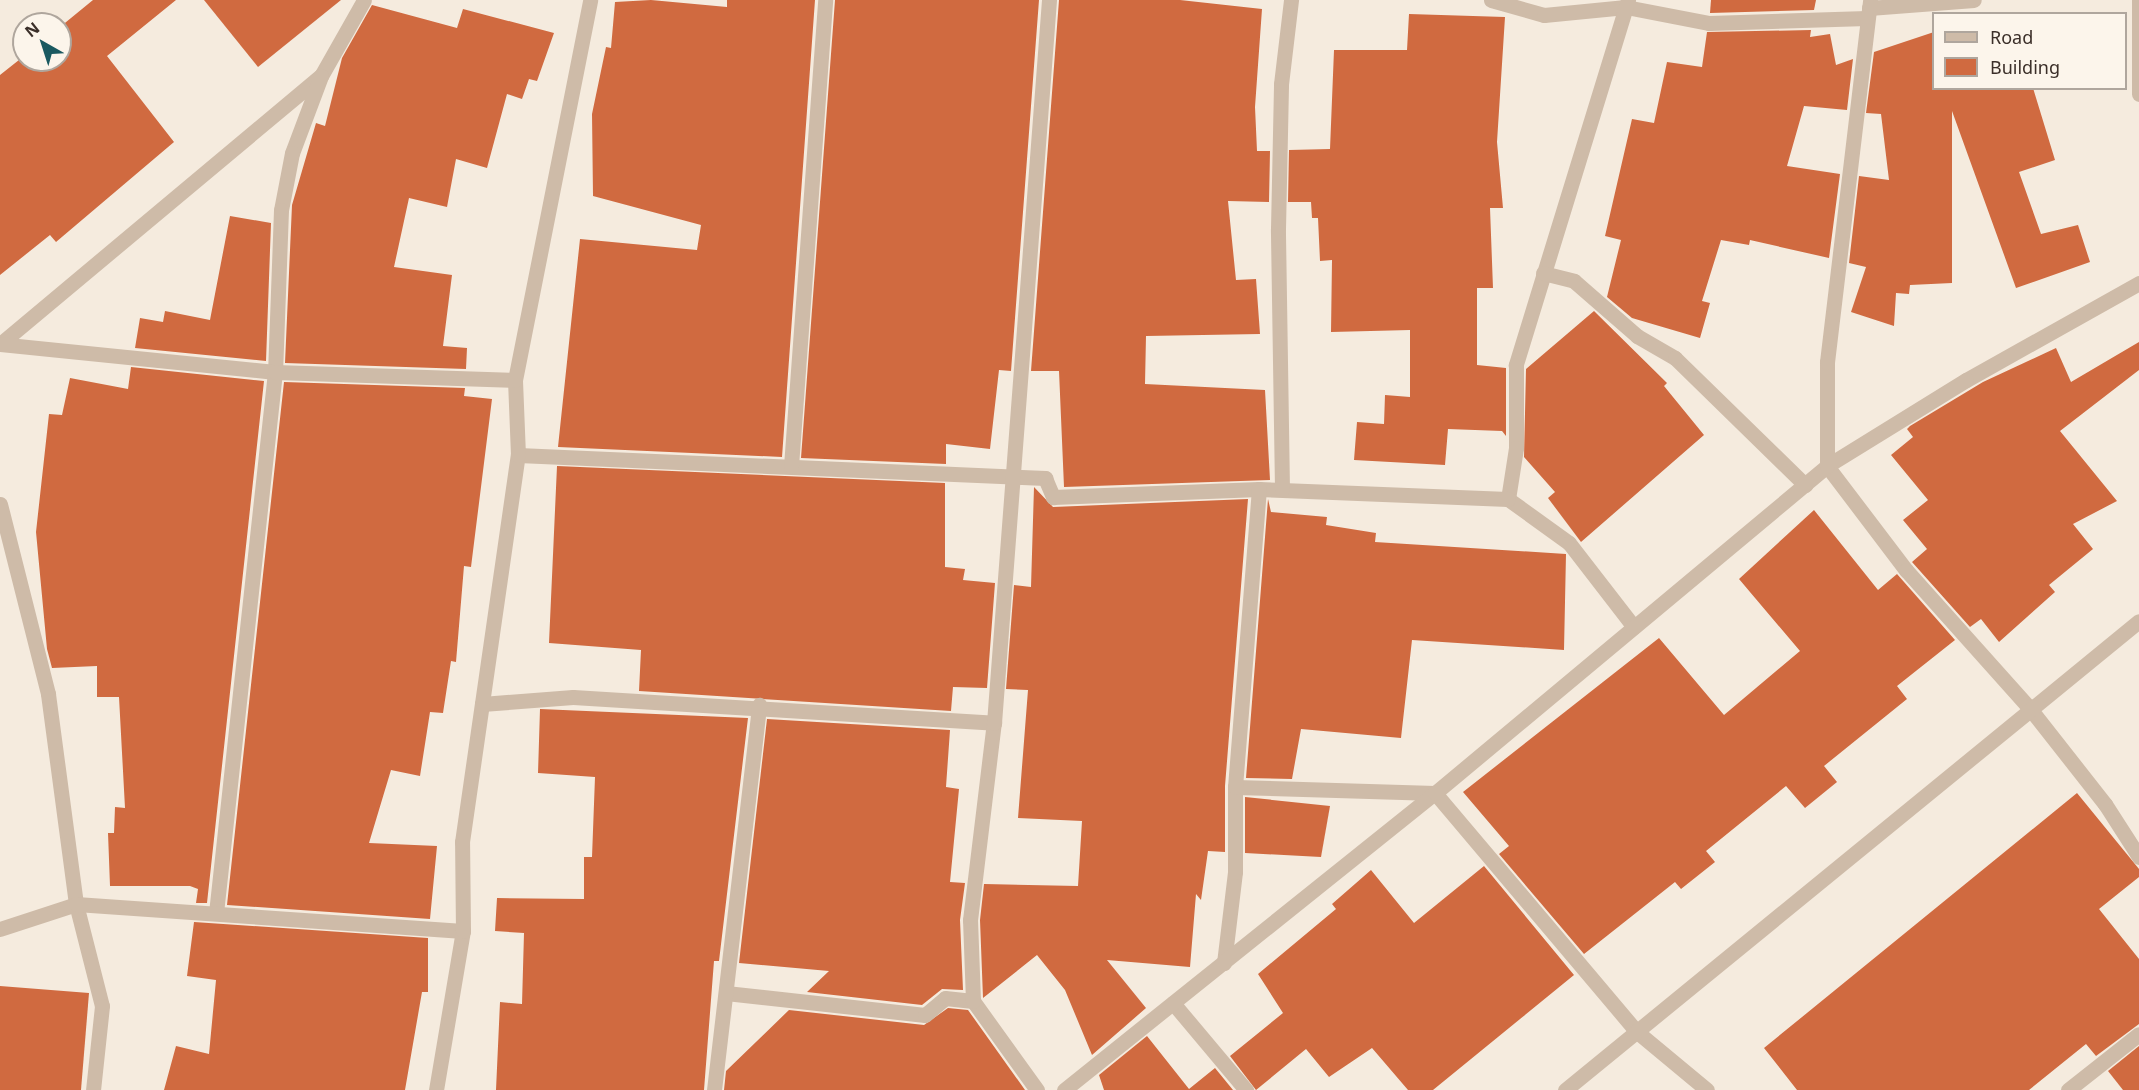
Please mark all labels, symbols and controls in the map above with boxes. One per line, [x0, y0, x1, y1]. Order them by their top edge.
north arrow [12, 12, 72, 72]
legend [1932, 12, 2127, 90]
text: N [20, 17, 44, 42]
text: Road [1990, 25, 2033, 49]
text: Building [1990, 55, 2060, 79]

